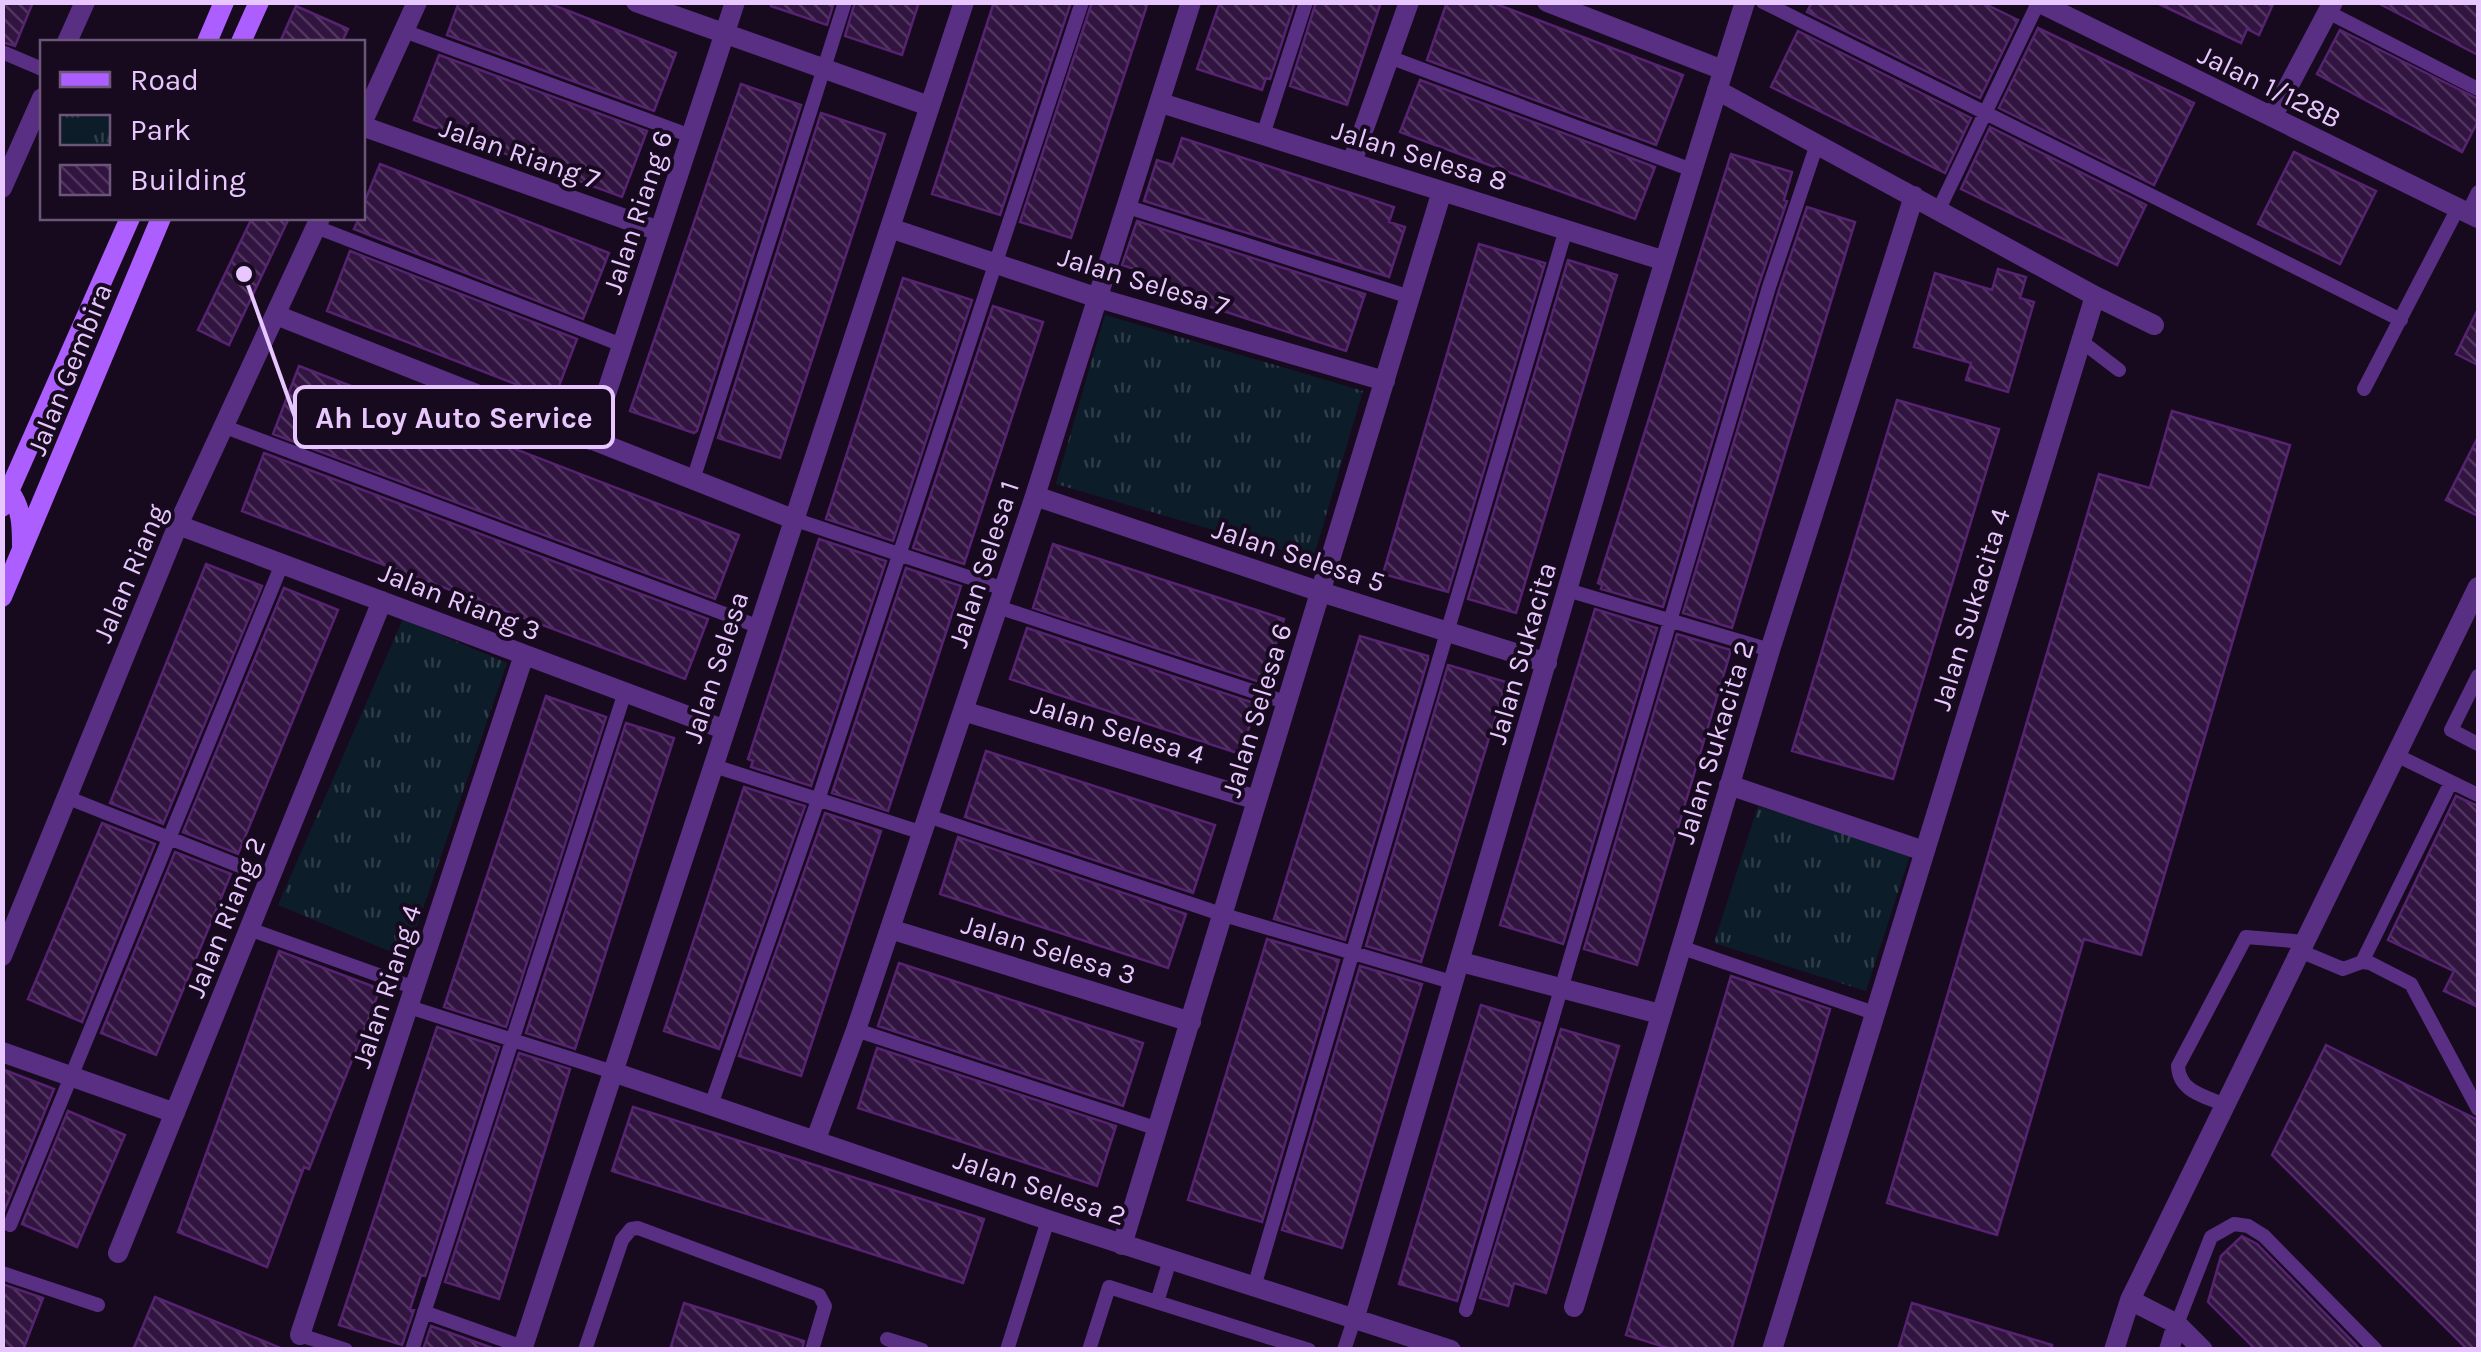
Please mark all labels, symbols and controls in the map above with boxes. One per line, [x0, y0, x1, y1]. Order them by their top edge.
street label: Jalan 1/128B [2193, 38, 2347, 135]
legend [40, 40, 365, 220]
text: Road [130, 62, 199, 98]
street label: Jalan Riang 7 [436, 111, 604, 196]
text: Park [130, 112, 191, 148]
street label: Jalan Selesa 8 [1328, 113, 1511, 198]
street label: Jalan Riang 6 [596, 126, 679, 298]
text: Building [130, 162, 246, 198]
street label: Jalan Selesa 7 [1054, 240, 1233, 323]
street label: Jalan Gembira [20, 278, 119, 460]
callout: Ah Loy Auto Service [295, 387, 613, 447]
text: Ah Loy Auto Service [315, 400, 593, 436]
street label: Jalan Selesa 1 [941, 477, 1026, 652]
street label: Jalan Riang [86, 499, 173, 647]
street label: Jalan Sukacita 4 [1924, 504, 2017, 714]
street label: Jalan Selesa 5 [1208, 512, 1389, 599]
street label: Jalan Riang 3 [374, 556, 545, 647]
street label: Jalan Sukacita [1480, 559, 1563, 748]
street label: Jalan Selesa [675, 587, 755, 747]
street label: Jalan Selesa 6 [1214, 619, 1299, 801]
street label: Jalan Sukacita 2 [1668, 637, 1761, 847]
street label: Jalan Selesa 4 [1027, 687, 1209, 772]
street label: Jalan Riang 2 [178, 832, 273, 1002]
street label: Jalan Riang 4 [345, 900, 428, 1072]
street label: Jalan Selesa 3 [958, 907, 1140, 992]
street label: Jalan Selesa 2 [949, 1143, 1130, 1232]

